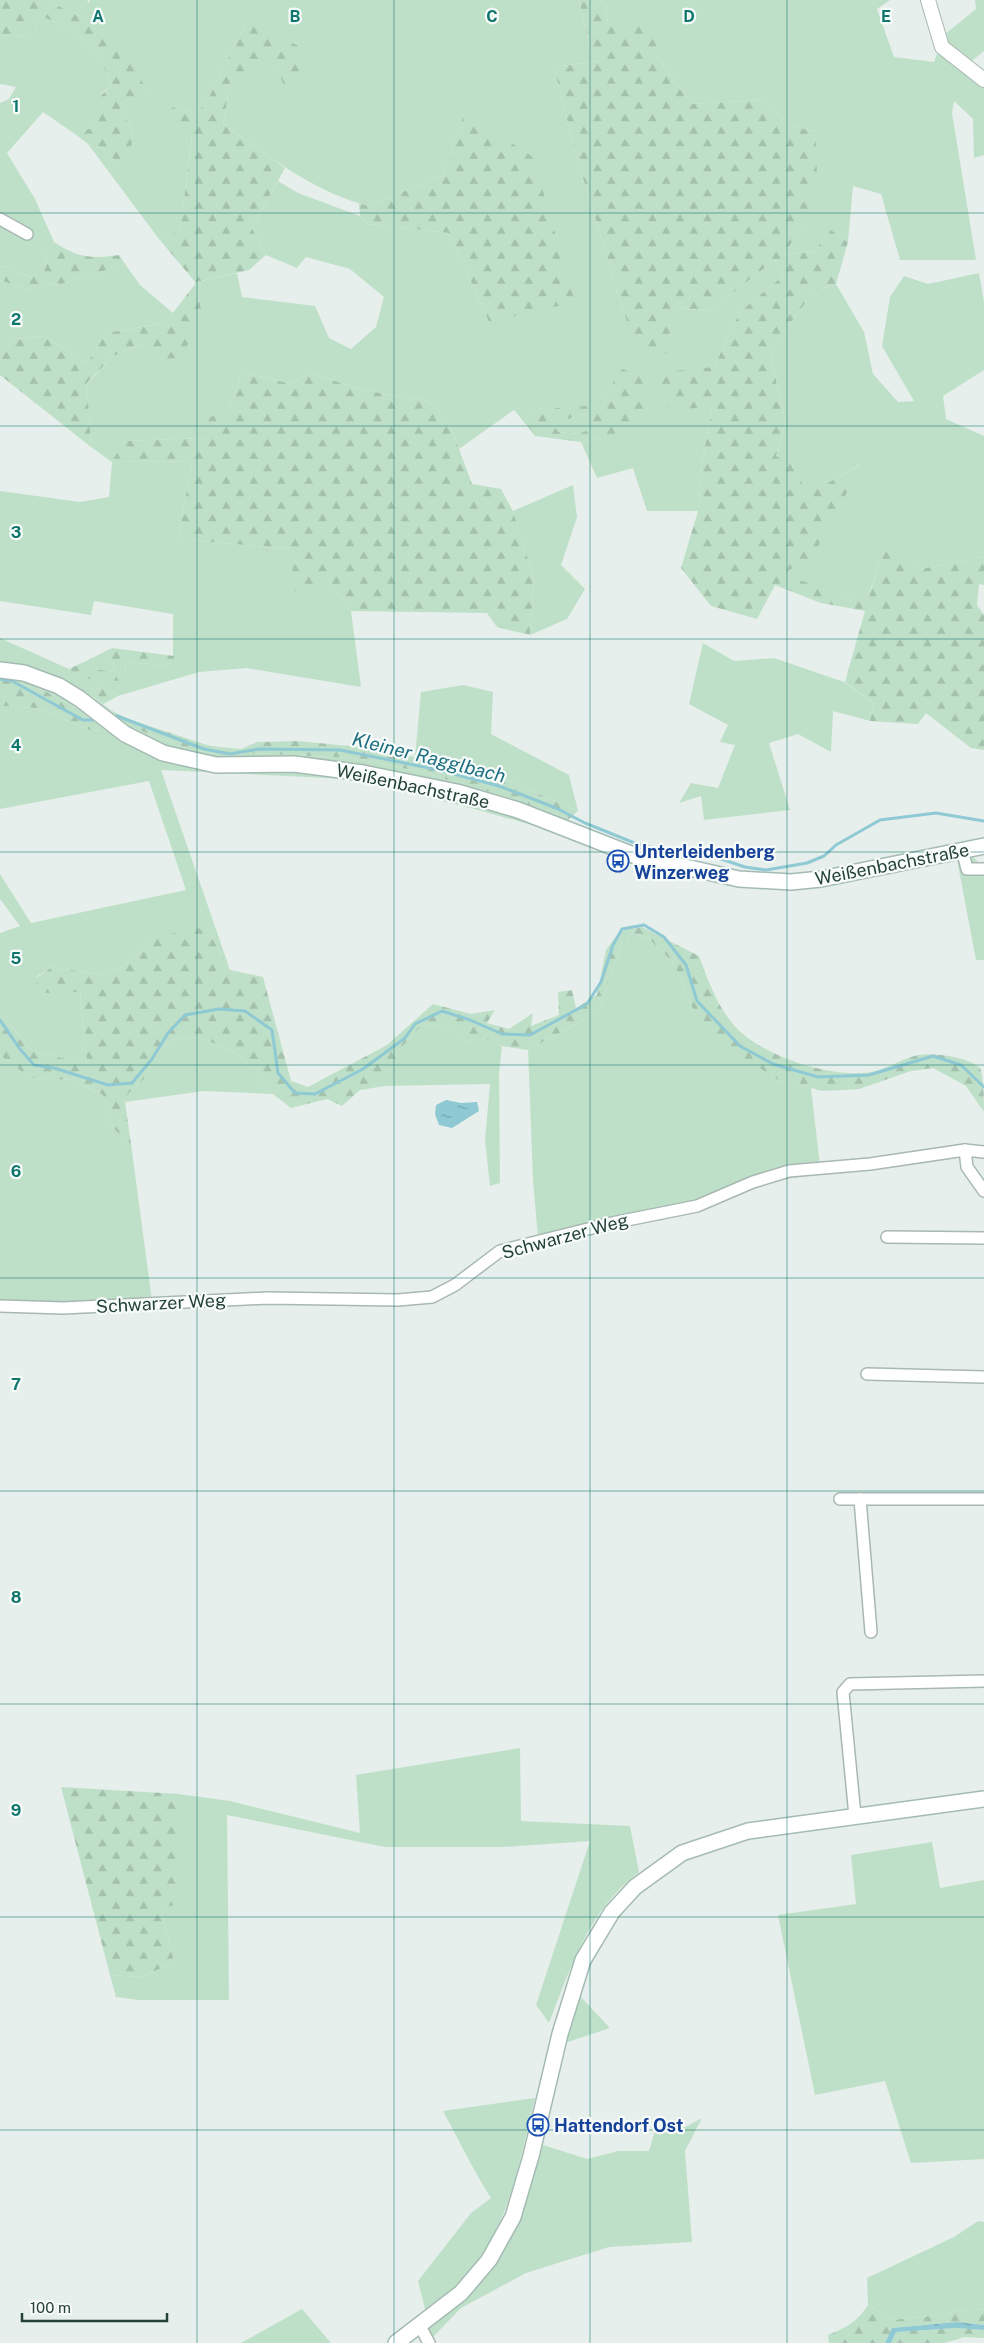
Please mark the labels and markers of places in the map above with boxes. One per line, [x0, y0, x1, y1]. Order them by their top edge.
place label: Unterleidenberg Winzerweg [634, 841, 775, 883]
bus stop icon: Unterleidenberg Winzerweg [606, 849, 630, 873]
bus stop icon: Hattendorf Ost [526, 2113, 550, 2137]
place label: Hattendorf Ost [554, 2115, 684, 2136]

